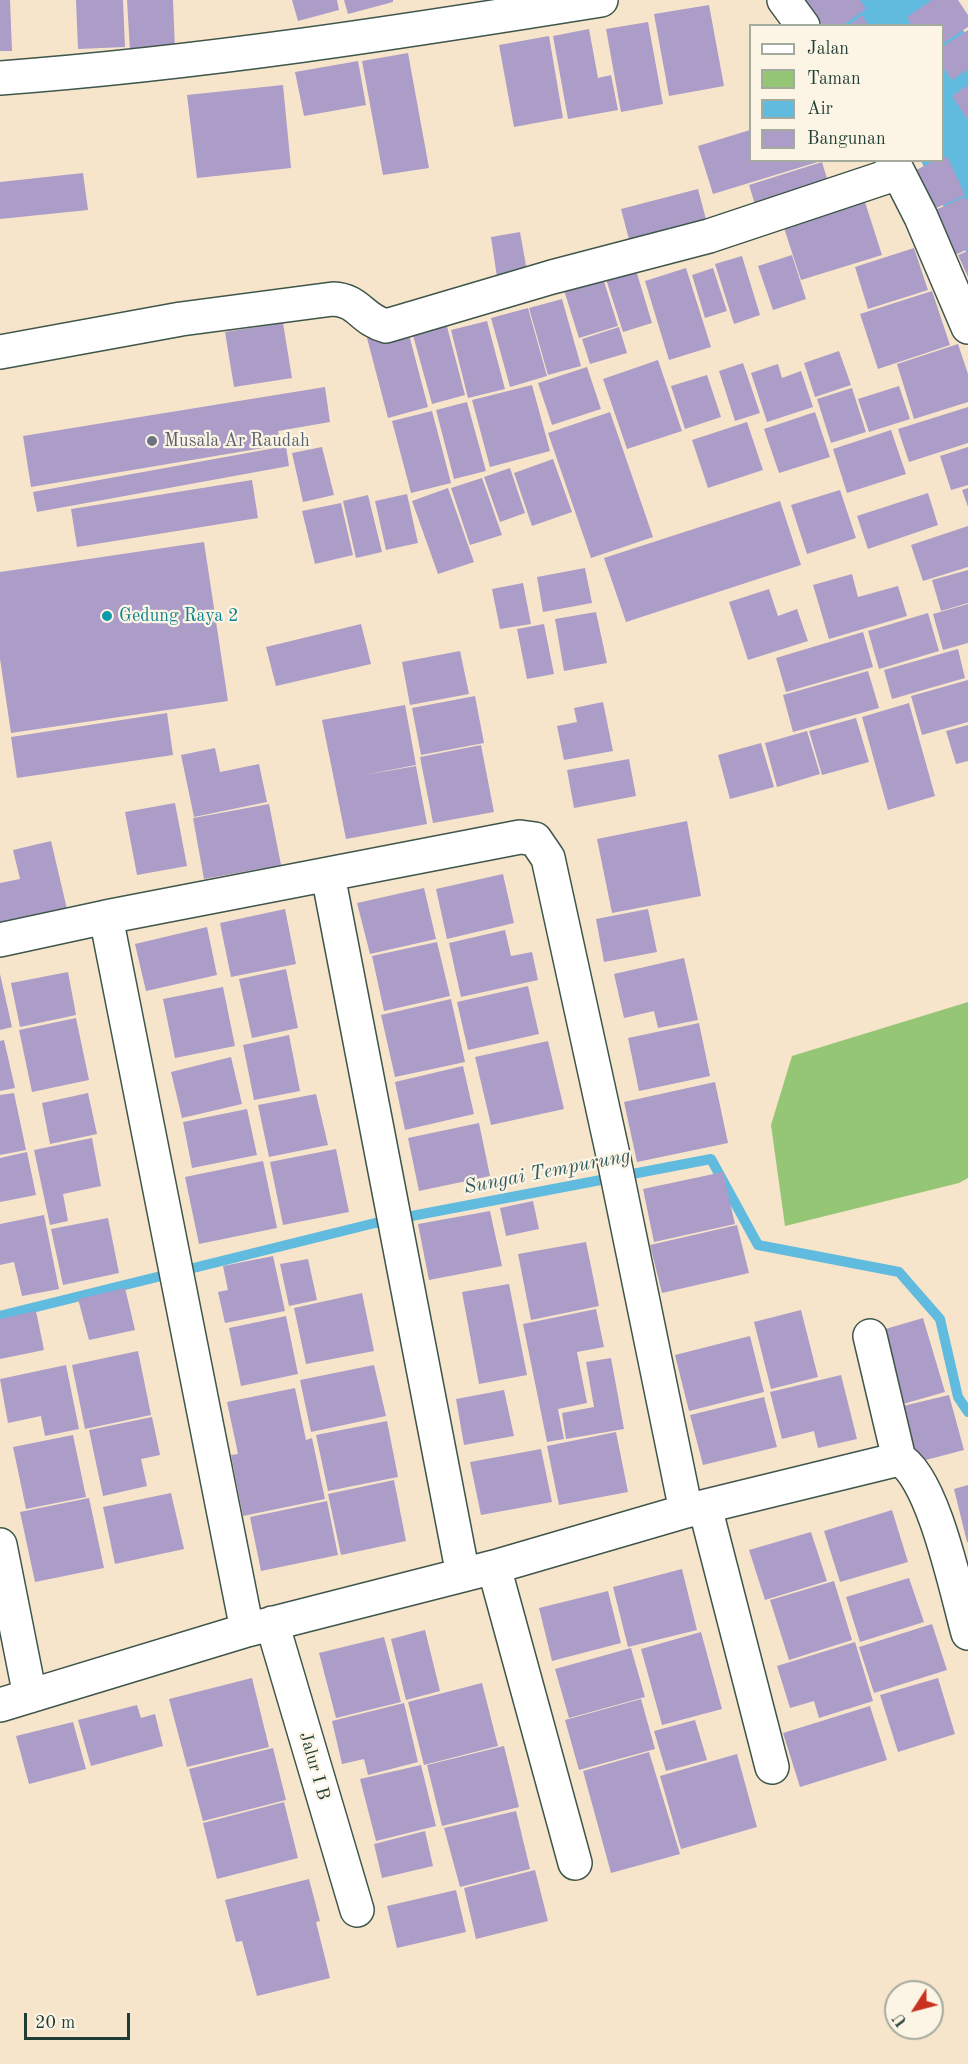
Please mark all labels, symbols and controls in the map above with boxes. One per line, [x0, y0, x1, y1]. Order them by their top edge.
legend [749, 24, 944, 162]
text: Jalan [807, 40, 849, 58]
text: Taman [807, 70, 861, 88]
text: Air [807, 100, 833, 118]
text: Bangunan [807, 130, 886, 148]
place label: Musala Ar Raudah [164, 430, 310, 452]
marker: Musala Ar Raudah [145, 434, 159, 448]
place label: Gedung Raya 2 [119, 605, 239, 627]
marker: Gedung Raya 2 [100, 609, 114, 623]
water label: Sungai Tempurung [462, 1144, 632, 1200]
street label: Jalur I B [294, 1729, 334, 1803]
north arrow [884, 1980, 944, 2040]
scale bar [27, 2001, 134, 2039]
text: U [891, 2010, 911, 2029]
text: 20 m [35, 2014, 75, 2032]

